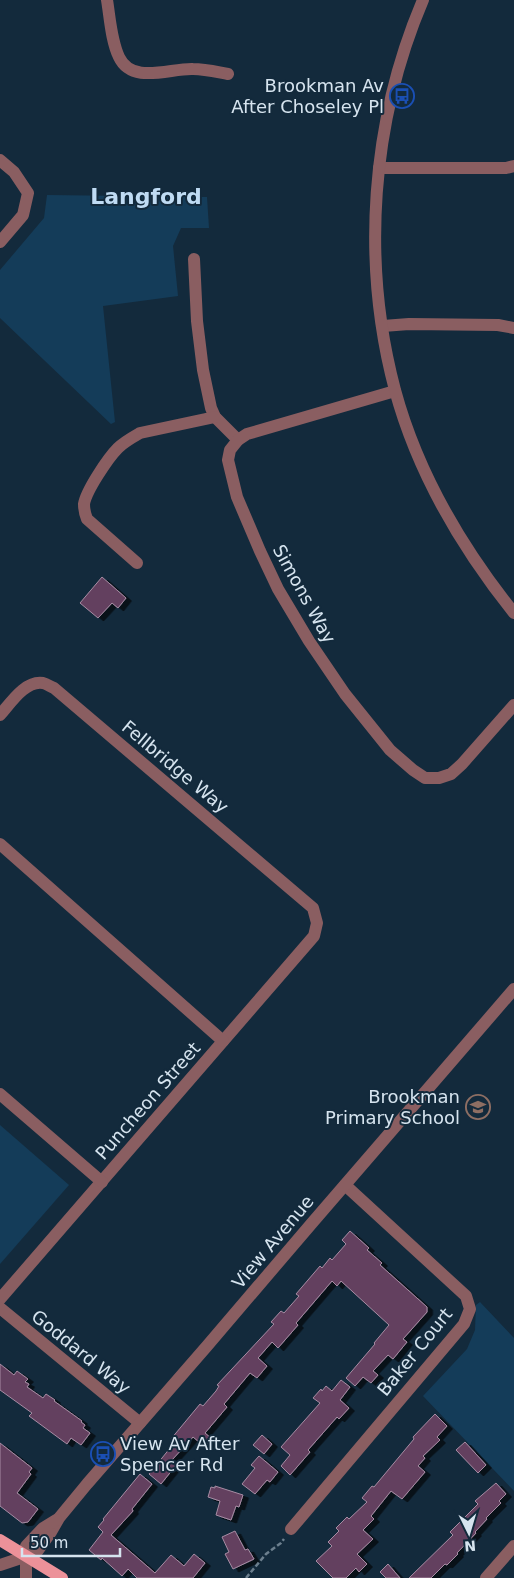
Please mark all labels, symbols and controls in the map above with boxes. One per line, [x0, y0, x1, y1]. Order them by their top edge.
place label: Brookman Av After Choseley Pl [231, 75, 384, 117]
bus stop icon: Brookman Av After Choseley Pl [389, 83, 415, 109]
district label: Langford [90, 184, 202, 209]
street label: Simons Way [269, 541, 340, 647]
street label: Fellbridge Way [118, 716, 233, 817]
street label: Puncheon Street [91, 1038, 204, 1164]
place label: Brookman Primary School [325, 1086, 460, 1128]
school or university icon: Brookman Primary School [465, 1094, 491, 1120]
street label: View Avenue [228, 1191, 318, 1293]
street label: Baker Court [373, 1304, 456, 1400]
street label: Goddard Way [28, 1305, 135, 1398]
place label: View Av After Spencer Rd [120, 1433, 240, 1475]
bus stop icon: View Av After Spencer Rd [90, 1441, 116, 1467]
north arrow [444, 1508, 494, 1558]
scale bar [22, 1526, 120, 1558]
text: 50 m [30, 1534, 68, 1552]
text: N [464, 1537, 477, 1554]

